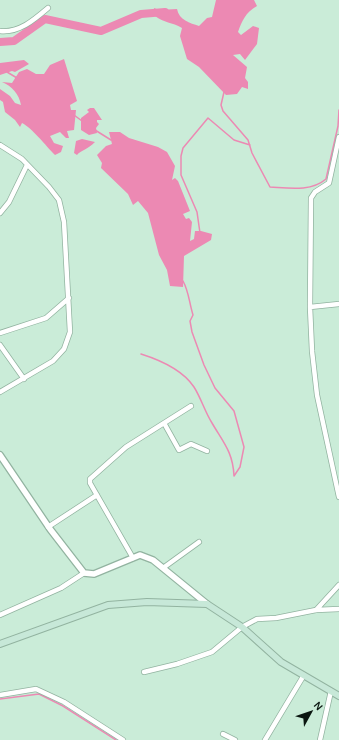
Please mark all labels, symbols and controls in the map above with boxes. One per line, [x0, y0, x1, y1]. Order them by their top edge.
north arrow [291, 692, 331, 732]
text: N [311, 699, 326, 713]

